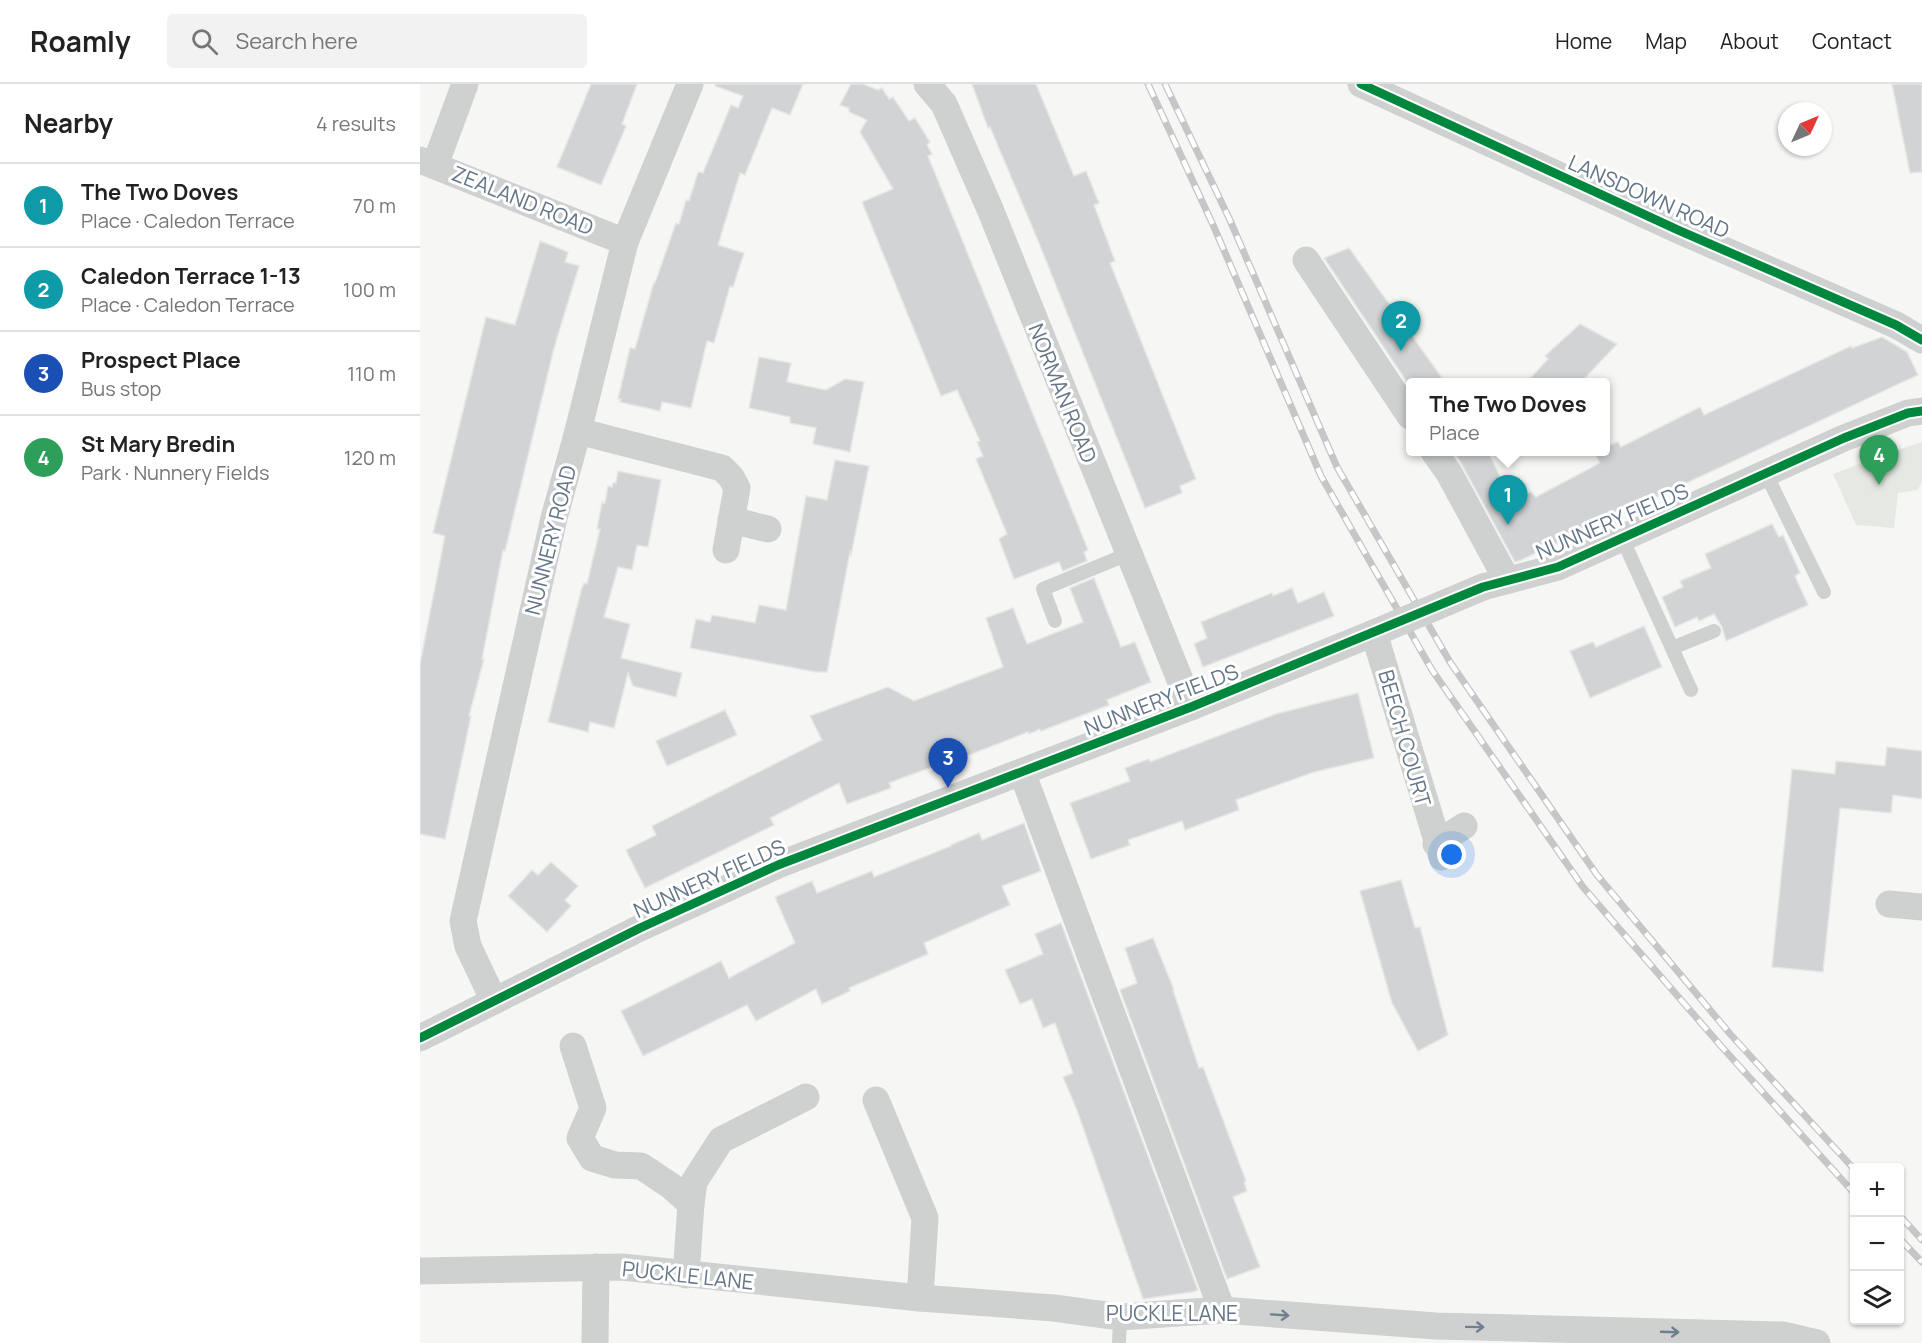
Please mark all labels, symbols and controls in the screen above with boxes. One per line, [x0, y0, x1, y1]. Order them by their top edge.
search box [167, 14, 587, 68]
text: Roamly [30, 22, 131, 60]
icon: search [188, 25, 221, 58]
text: Search here [236, 26, 358, 56]
text: Home [1555, 27, 1612, 55]
text: Map [1645, 27, 1687, 55]
text: About [1720, 27, 1779, 55]
text: Contact [1812, 27, 1892, 55]
north arrow [1778, 102, 1832, 156]
text: Nearby [24, 105, 113, 141]
text: 4 results [316, 110, 396, 137]
street label: LANSDOWN ROAD [1564, 148, 1734, 244]
street label: ZEALAND ROAD [448, 159, 598, 241]
text: The Two Doves [81, 177, 238, 207]
text: 1 [39, 192, 48, 219]
text: 70 m [353, 192, 396, 219]
text: Place · Caledon Terrace [81, 207, 295, 234]
text: Caledon Terrace 1-13 [81, 261, 301, 291]
text: 2 [38, 276, 49, 303]
text: 100 m [343, 276, 396, 303]
text: Place · Caledon Terrace [81, 291, 295, 318]
pin: 2 [1382, 302, 1420, 351]
street label: NORMAN ROAD [1022, 319, 1104, 467]
text: Prospect Place [81, 345, 241, 375]
text: 3 [38, 360, 49, 387]
text: 110 m [347, 360, 396, 387]
text: Bus stop [81, 375, 161, 402]
popup [1406, 378, 1610, 456]
text: The Two Doves [1429, 389, 1587, 419]
text: Place [1429, 419, 1480, 446]
text: St Mary Bredin [81, 429, 235, 459]
pin: 4 [1860, 436, 1898, 485]
text: 4 [37, 444, 50, 471]
text: 120 m [344, 444, 396, 471]
text: Park · Nunnery Fields [81, 459, 269, 486]
street label: NUNNERY ROAD [518, 462, 582, 618]
pin: 1 [1488, 476, 1528, 525]
street label: NUNNERY FIELDS [1531, 476, 1693, 566]
street label: NUNNERY FIELDS [1080, 657, 1242, 741]
street label: BEECH COURT [1372, 667, 1438, 810]
pin: 3 [928, 738, 968, 788]
street label: NUNNERY FIELDS [629, 832, 789, 924]
your location [1437, 840, 1466, 869]
map controls [1850, 1163, 1904, 1325]
button: + [1850, 1163, 1904, 1217]
button: − [1850, 1217, 1904, 1271]
street label: PUCKLE LANE [621, 1254, 755, 1296]
button: layers [1850, 1271, 1904, 1325]
street label: PUCKLE LANE [1106, 1299, 1238, 1327]
one-way arrow [1270, 1310, 1290, 1321]
one-way arrow [1464, 1321, 1484, 1333]
one-way arrow [1659, 1326, 1679, 1338]

